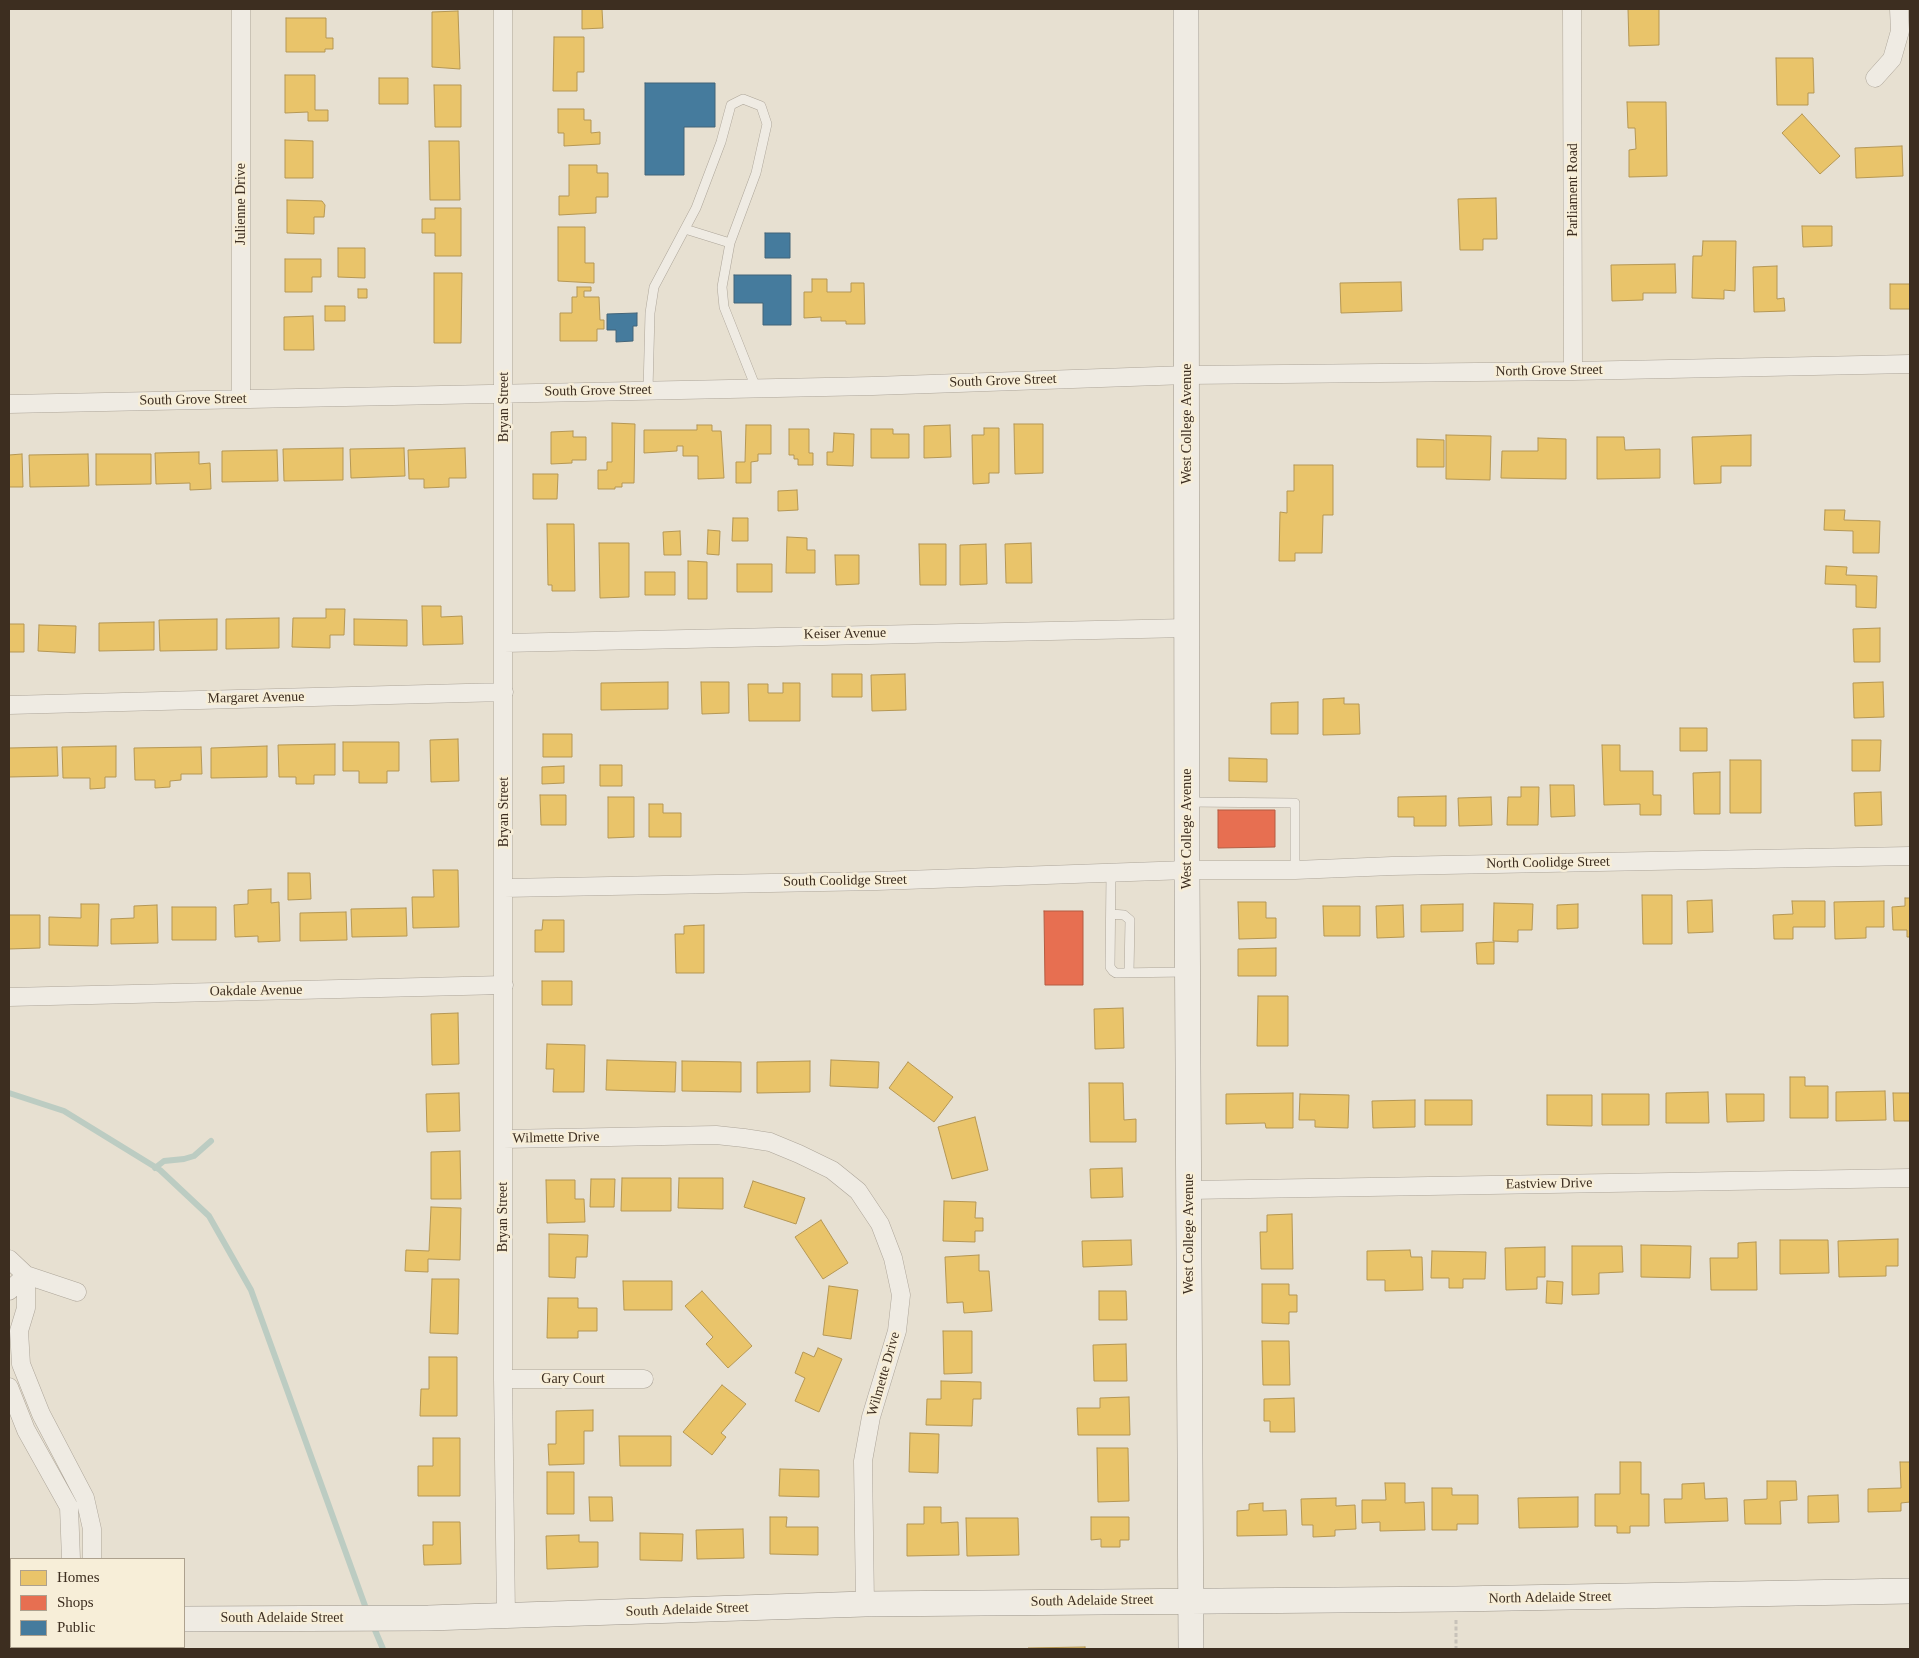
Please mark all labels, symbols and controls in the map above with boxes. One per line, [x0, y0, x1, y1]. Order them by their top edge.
street label: Parliament Road [1565, 143, 1581, 237]
street label: Julienne Drive [233, 163, 249, 245]
street label: North Grove Street [1495, 362, 1603, 380]
street label: West College Avenue [1179, 364, 1195, 484]
street label: South Grove Street [949, 371, 1057, 391]
street label: Bryan Street [496, 372, 512, 442]
street label: South Grove Street [544, 382, 652, 400]
street label: South Grove Street [139, 391, 247, 409]
street label: Keiser Avenue [804, 625, 886, 643]
street label: Margaret Avenue [207, 689, 305, 707]
street label: West College Avenue [1179, 769, 1195, 889]
street label: Bryan Street [496, 777, 512, 847]
street label: North Coolidge Street [1486, 854, 1610, 872]
street label: South Coolidge Street [783, 872, 907, 890]
street label: Oakdale Avenue [210, 982, 302, 1000]
street label: Wilmette Drive [512, 1129, 600, 1147]
street label: West College Avenue [1181, 1174, 1197, 1294]
street label: Eastview Drive [1506, 1175, 1592, 1193]
street label: Bryan Street [495, 1182, 511, 1252]
street label: Wilmette Drive [864, 1330, 904, 1418]
street label: Gary Court [541, 1371, 605, 1387]
legend [10, 1558, 185, 1648]
text: Homes [57, 1569, 100, 1585]
street label: North Adelaide Street [1488, 1589, 1612, 1607]
street label: South Adelaide Street [1030, 1592, 1154, 1610]
text: Shops [57, 1594, 94, 1610]
street label: South Adelaide Street [625, 1599, 749, 1621]
street label: South Adelaide Street [221, 1610, 343, 1626]
text: Public [57, 1619, 95, 1635]

